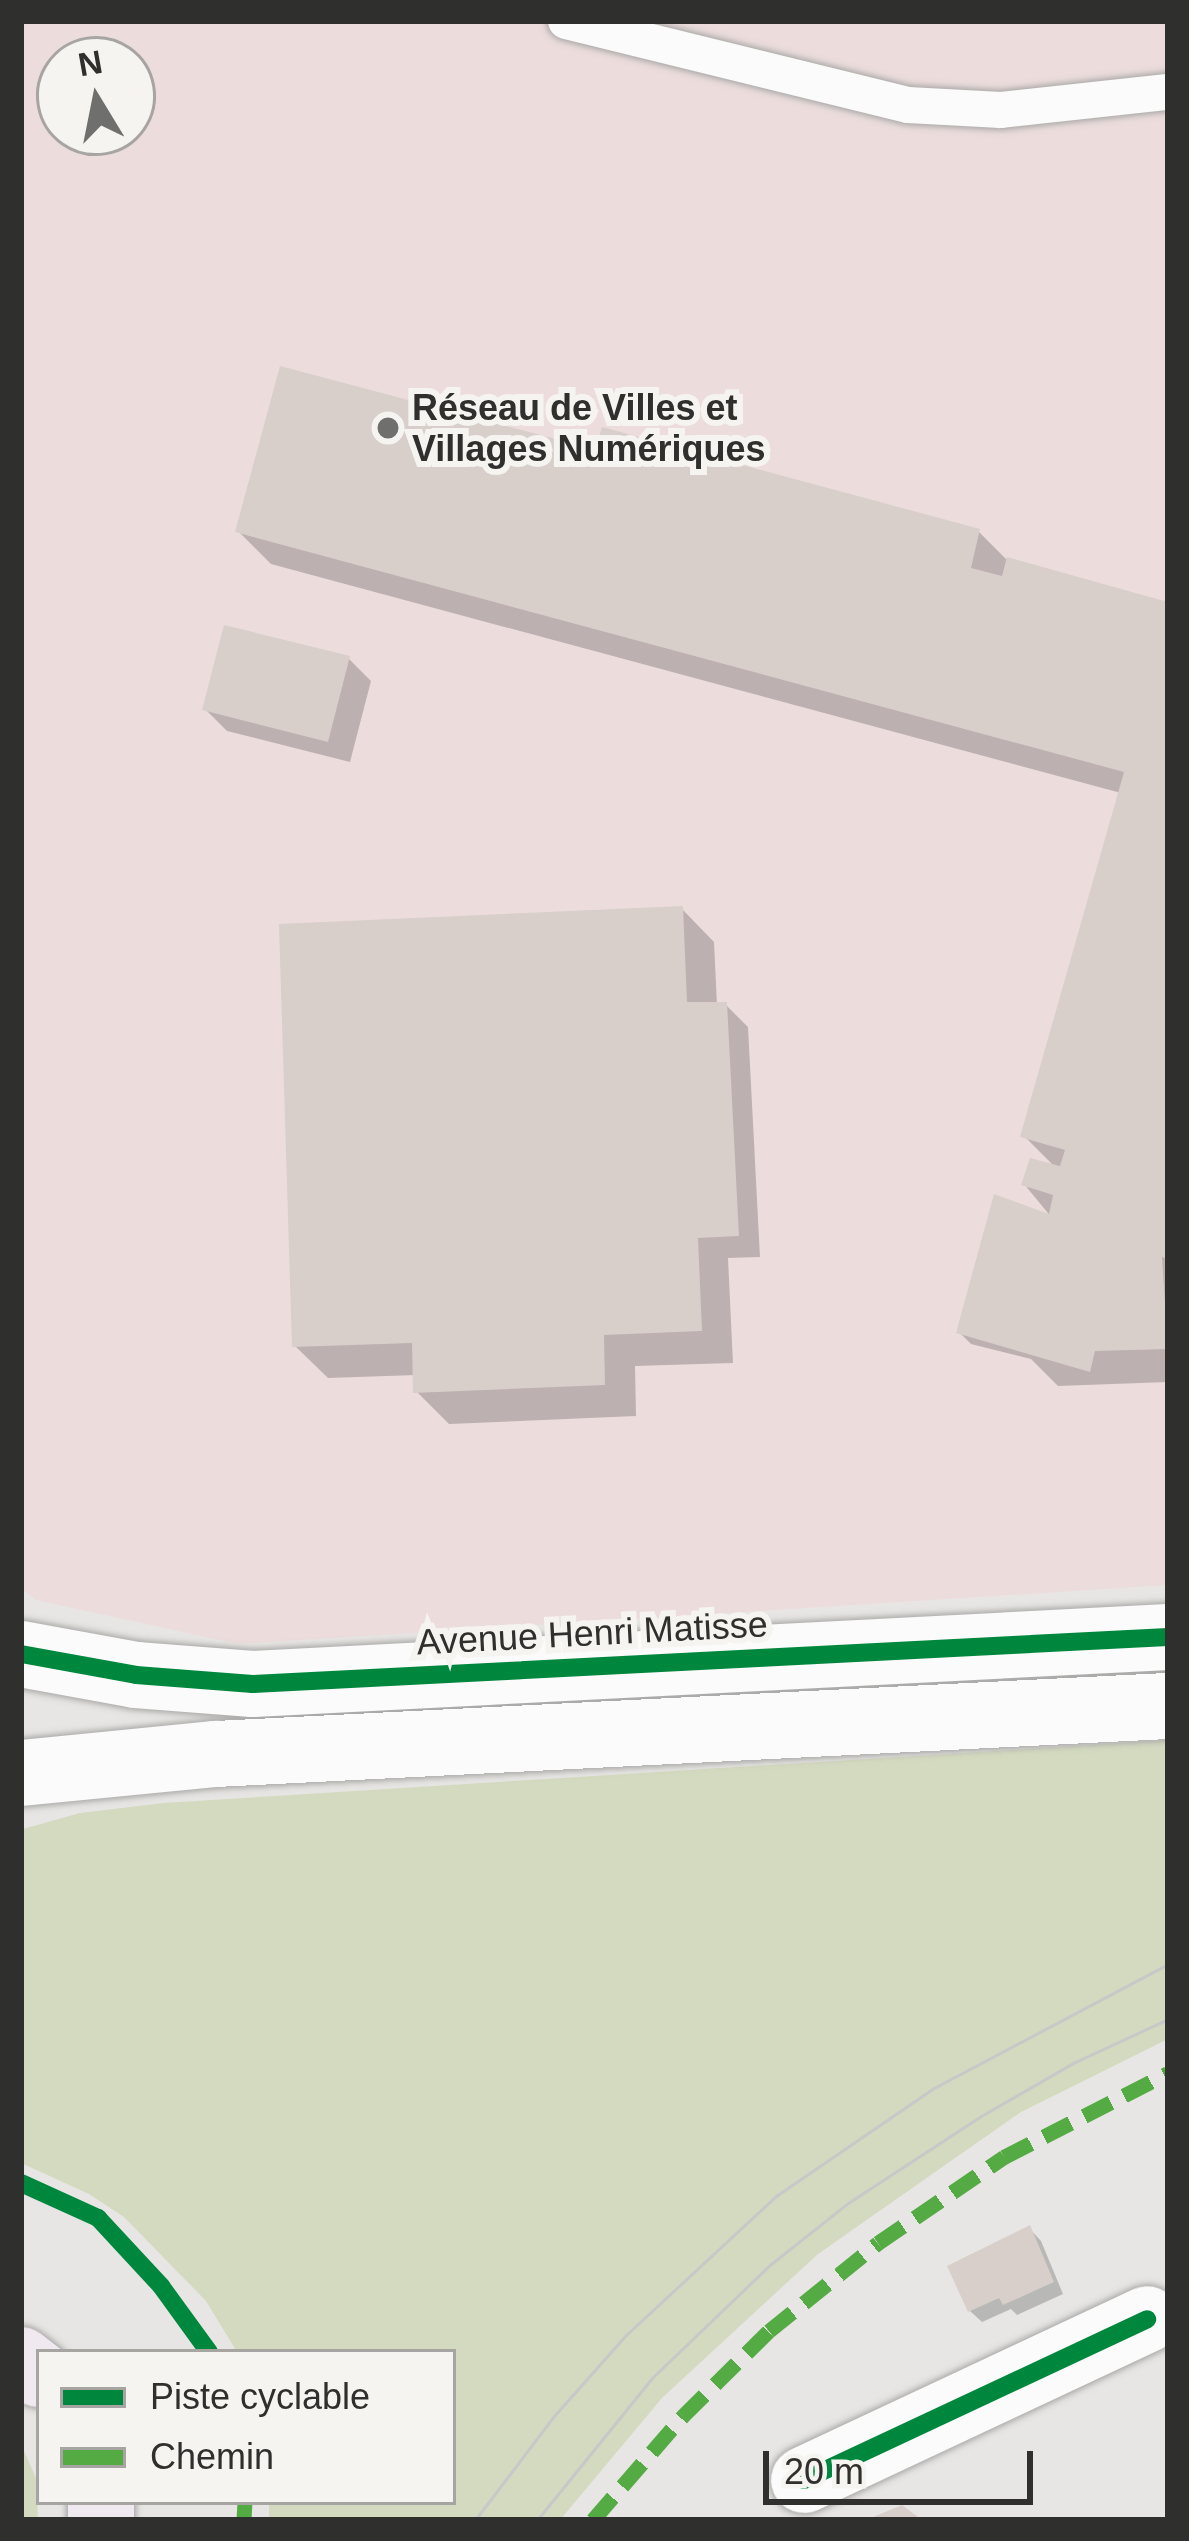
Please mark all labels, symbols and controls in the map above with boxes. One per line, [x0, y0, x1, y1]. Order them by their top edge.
north arrow [36, 36, 156, 156]
text: N [75, 43, 105, 83]
place label: Réseau de Villes et Villages Numériques [412, 385, 765, 470]
marker: Réseau de Villes et Villages Numériques [375, 415, 401, 441]
street label: Avenue Henri Matisse [415, 1602, 769, 1664]
legend [36, 2349, 456, 2505]
text: Piste cyclable [150, 2376, 370, 2417]
scale bar [769, 2427, 1039, 2501]
text: Chemin [150, 2436, 274, 2477]
text: 20 m [784, 2451, 864, 2492]

